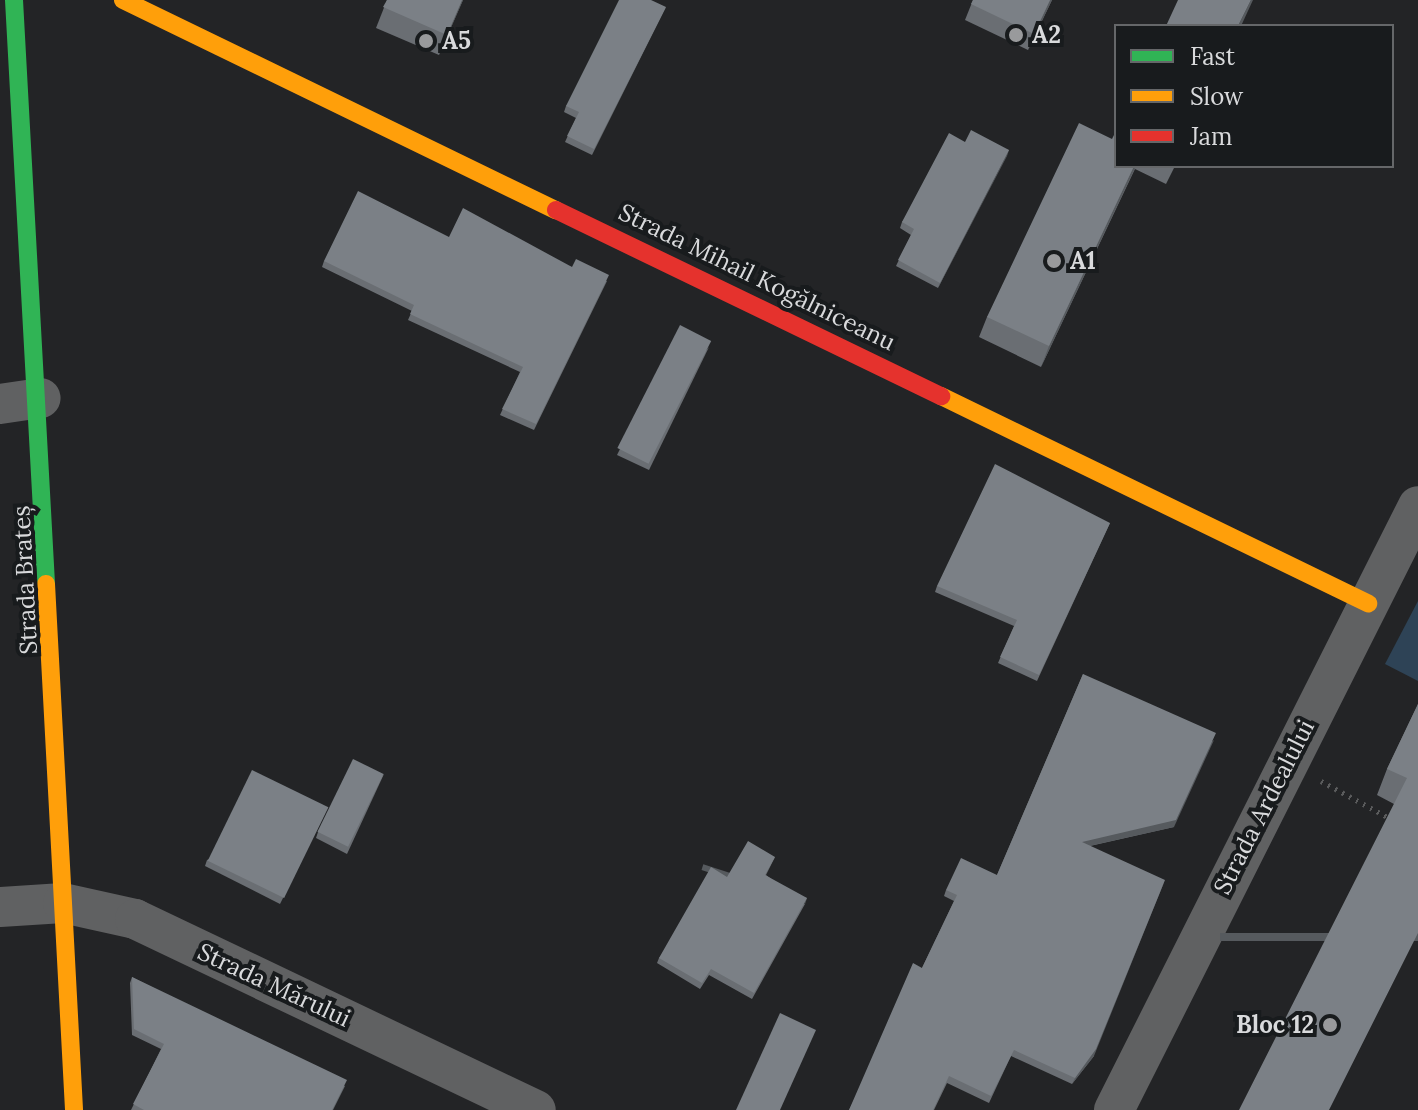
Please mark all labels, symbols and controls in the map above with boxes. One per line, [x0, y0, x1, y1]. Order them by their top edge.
place label: A2 [1032, 21, 1061, 49]
legend [1114, 24, 1394, 168]
marker: A2 [1007, 26, 1025, 44]
place label: A5 [442, 27, 471, 55]
marker: A5 [417, 32, 435, 50]
text: Fast [1190, 41, 1235, 72]
text: Slow [1190, 81, 1243, 112]
text: Jam [1190, 121, 1232, 152]
street label: Strada Mihail Kogălniceanu [614, 197, 900, 357]
place label: A1 [1070, 247, 1096, 275]
marker: A1 [1045, 252, 1063, 270]
street label: Strada Brateș [7, 505, 43, 655]
street label: Strada Ardealului [1208, 715, 1320, 899]
street label: Strada Mărului [193, 937, 355, 1033]
place label: Bloc 12 [1236, 1011, 1314, 1039]
marker: Bloc 12 [1321, 1016, 1339, 1034]

